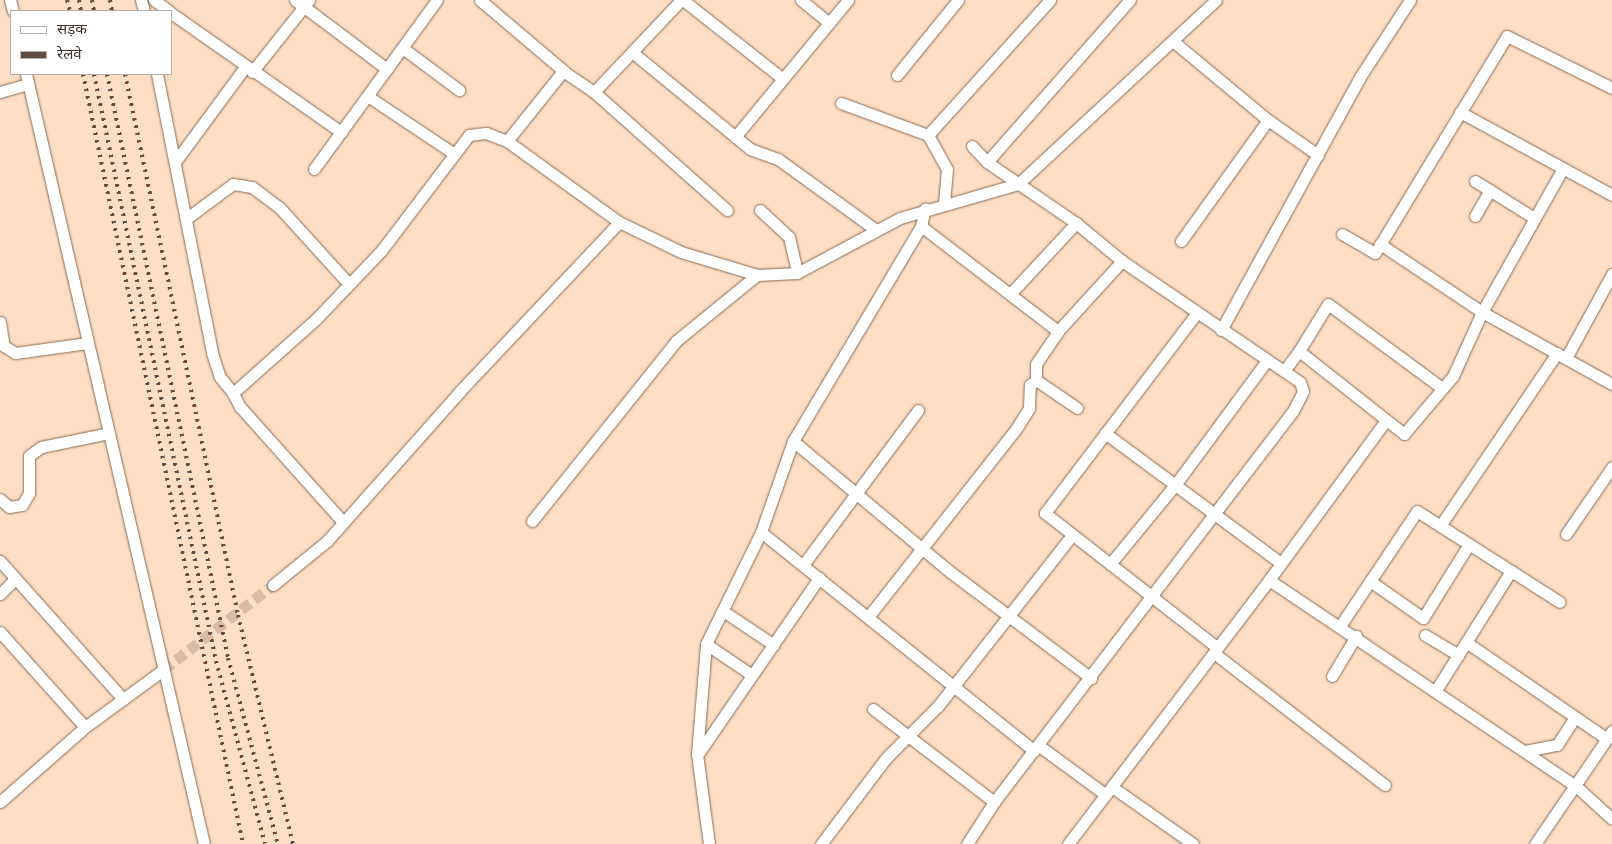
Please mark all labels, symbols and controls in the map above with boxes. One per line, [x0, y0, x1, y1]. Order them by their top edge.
legend [10, 10, 172, 75]
text: सड़क [57, 20, 87, 37]
text: रेलवे [57, 45, 82, 62]

